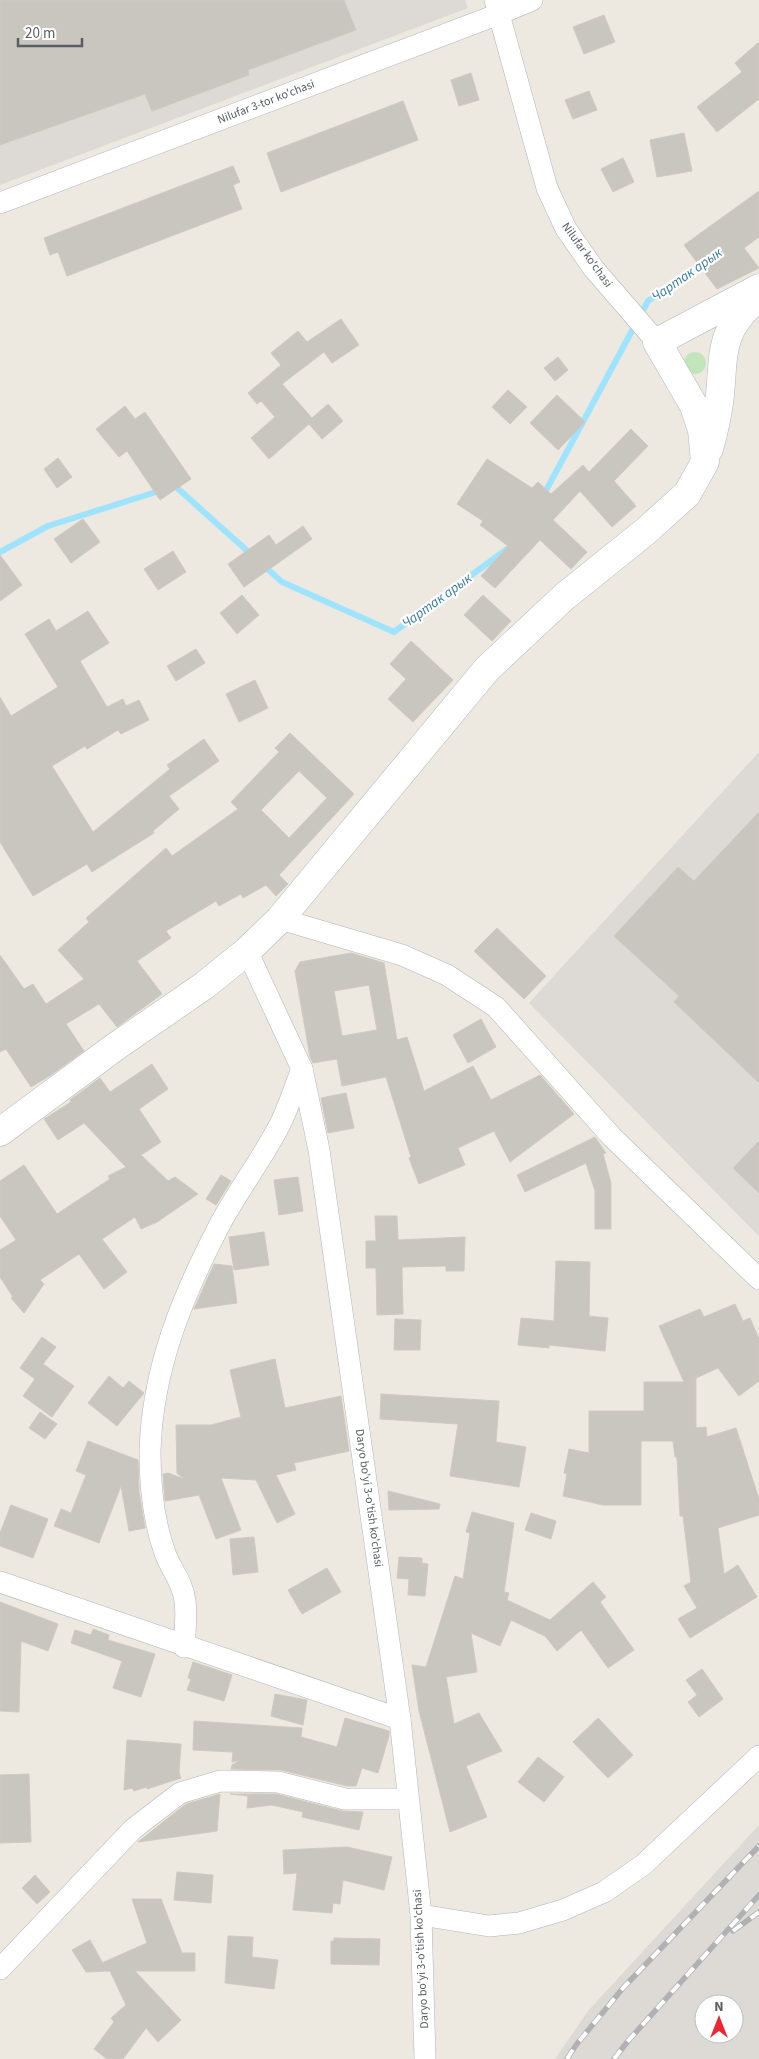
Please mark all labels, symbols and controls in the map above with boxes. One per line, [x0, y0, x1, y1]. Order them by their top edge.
scale bar [18, 15, 81, 47]
text: 20 m [25, 23, 55, 44]
street label: Nilufar 3-tor ko'chasi [215, 76, 317, 128]
street label: Nilufar ko'chasi [558, 219, 616, 291]
water label: Чартак арык [648, 243, 727, 307]
water label: Чартак арык [398, 569, 476, 633]
street label: Daryo bo'yi 3-o'tish ko'chasi [351, 1428, 387, 1568]
street label: Daryo bo'yi 3-o'tish ko'chasi [409, 1889, 433, 2029]
north arrow [694, 1994, 744, 2044]
text: N [714, 1997, 724, 2017]

